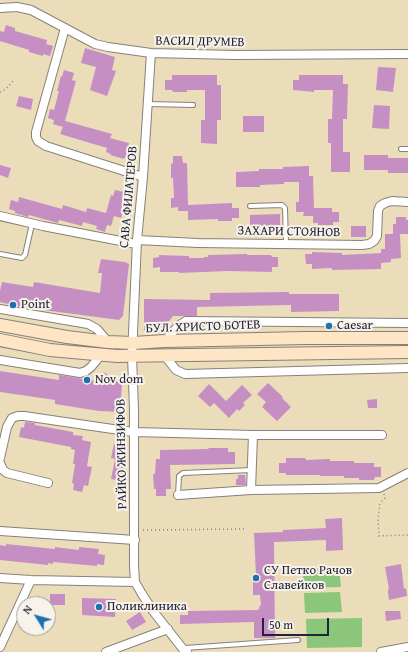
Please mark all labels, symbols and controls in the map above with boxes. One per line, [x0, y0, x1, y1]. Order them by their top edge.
street label: ВАСИЛ ДРУМЕВ [155, 33, 245, 51]
street label: САВА ФИЛАТЕРОВ [117, 145, 141, 249]
street label: ЗАХАРИ СТОЯНОВ [237, 223, 341, 241]
place label: Point [21, 297, 50, 313]
marker: Point [8, 300, 18, 310]
street label: БУЛ. ХРИСТО БОТЕВ [145, 317, 261, 337]
place label: Caesar [337, 318, 373, 334]
marker: Caesar [324, 321, 334, 331]
place label: Nov dom [95, 372, 143, 388]
marker: Nov dom [82, 375, 92, 385]
street label: РАЙКО ЖИНЗИФОВ [113, 399, 131, 509]
place label: СУ Петко Рачов Славейков [264, 563, 352, 594]
marker: СУ Петко Рачов Славейков [251, 573, 261, 583]
north arrow [16, 596, 56, 636]
place label: Поликлиника [107, 599, 187, 615]
text: N [19, 602, 36, 617]
marker: Поликлиника [94, 602, 104, 612]
scale bar [264, 610, 331, 636]
text: 50 m [269, 616, 293, 633]

